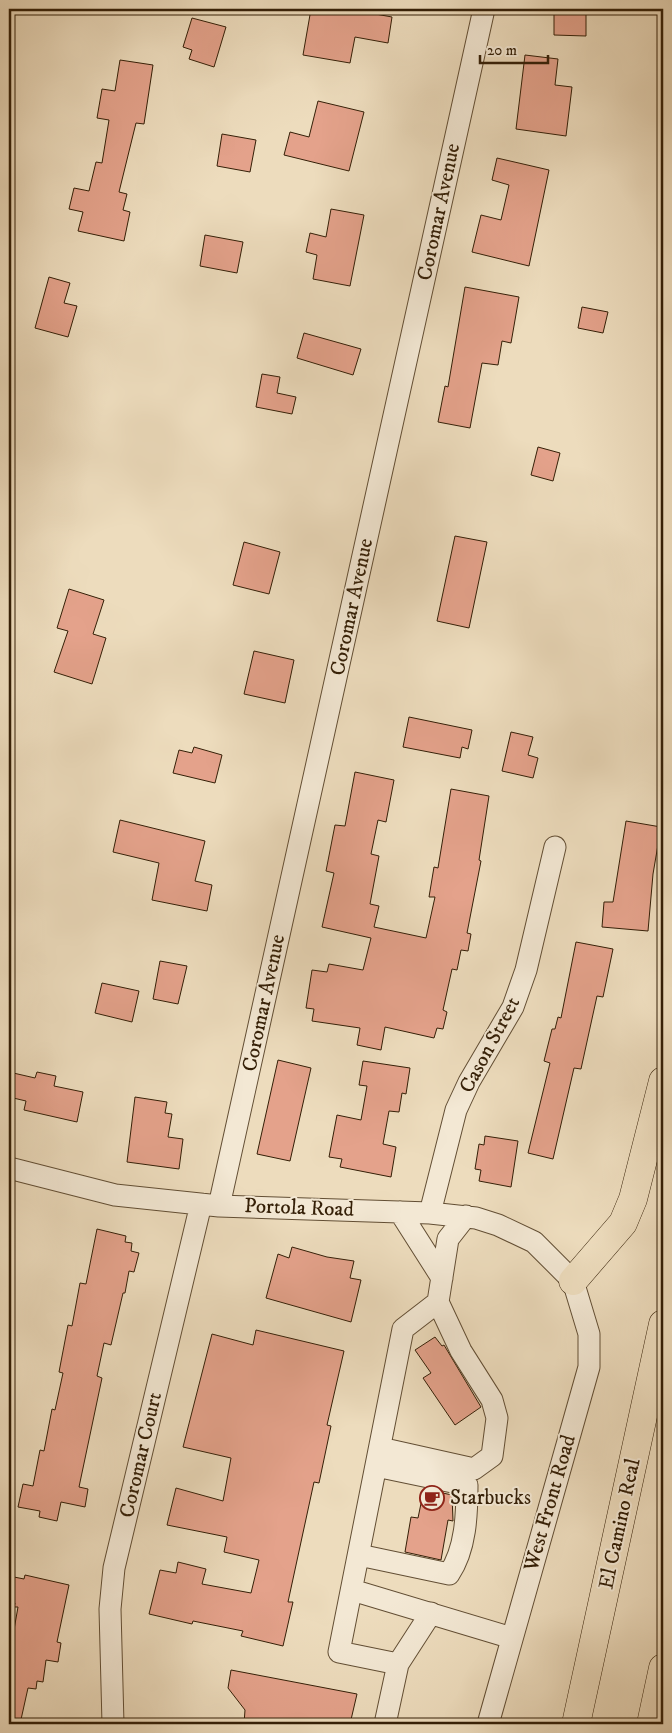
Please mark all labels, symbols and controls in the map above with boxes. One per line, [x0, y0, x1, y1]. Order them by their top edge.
scale bar [480, 32, 547, 64]
text: 20 m [487, 41, 517, 60]
street label: Coromar Avenue [412, 141, 466, 283]
street label: Coromar Avenue [325, 536, 379, 678]
street label: Coromar Avenue [237, 932, 291, 1074]
street label: Cason Street [454, 992, 526, 1098]
street label: Portola Road [244, 1193, 355, 1223]
street label: Coromar Court [114, 1389, 168, 1520]
street label: West Front Road [518, 1431, 582, 1575]
street label: El Camino Real [593, 1456, 647, 1592]
cafe icon: Starbucks [419, 1485, 445, 1511]
place label: Starbucks [450, 1485, 531, 1511]

